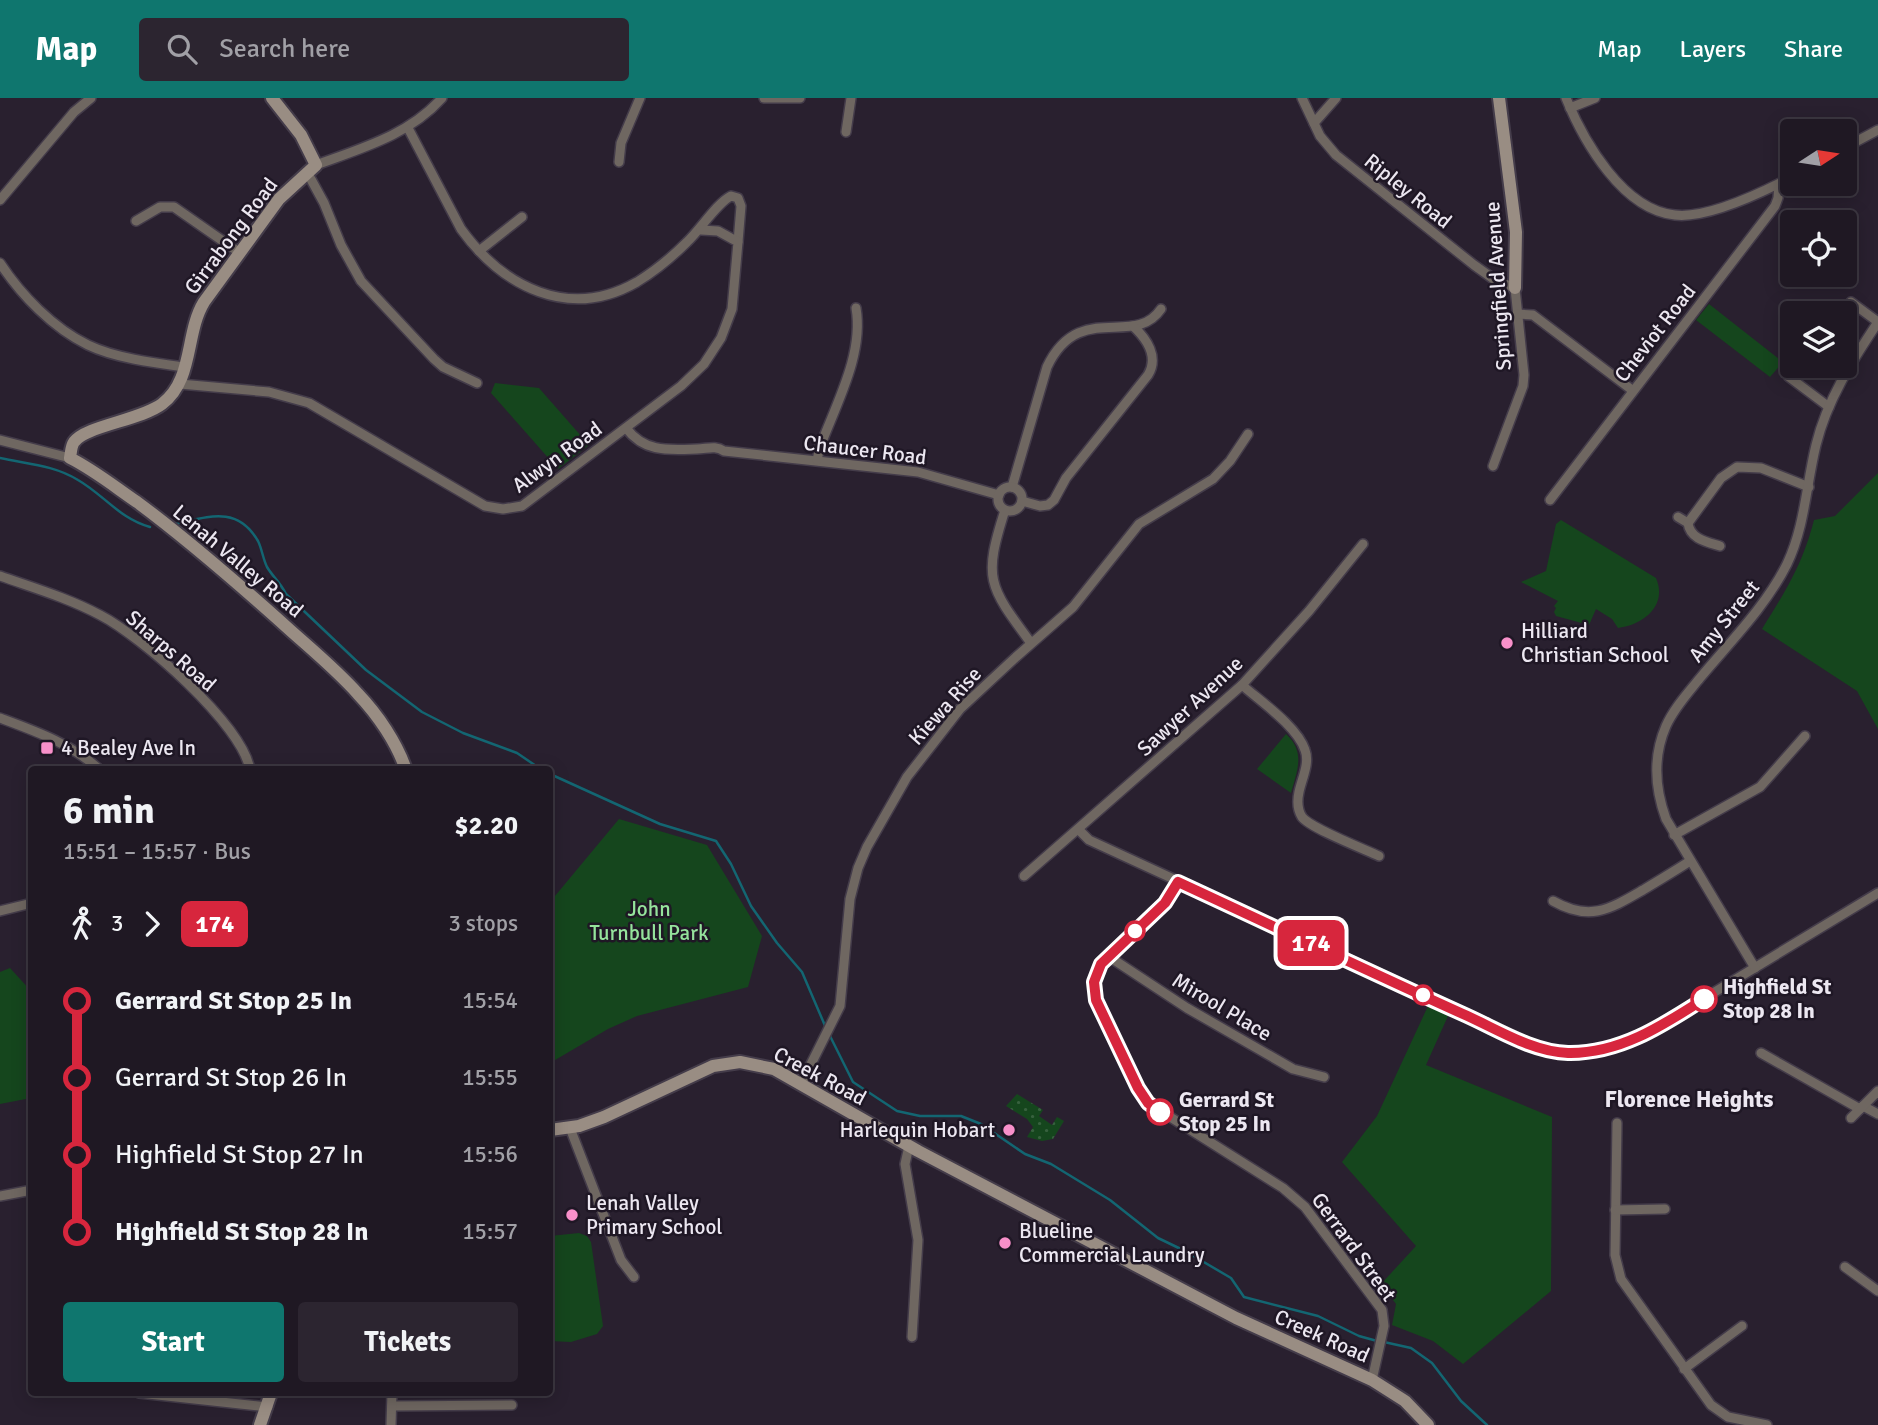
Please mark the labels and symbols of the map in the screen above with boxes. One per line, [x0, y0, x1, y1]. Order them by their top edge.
north arrow [1780, 119, 1857, 196]
street label: Ripley Road [1359, 148, 1457, 234]
street label: Girrabong Road [179, 173, 283, 299]
street label: Springfield Avenue [1479, 201, 1517, 371]
street label: Cheviot Road [1609, 279, 1701, 387]
street label: Alwyn Road [507, 416, 607, 498]
street label: Chaucer Road [802, 430, 928, 470]
street label: Lenah Valley Road [167, 499, 309, 623]
street label: Amy Street [1683, 575, 1765, 667]
street label: Sharps Road [120, 605, 222, 697]
place label: Hilliard Christian School [1521, 618, 1669, 668]
marker: Hilliard Christian School [1499, 635, 1515, 651]
street label: Sawyer Avenue [1132, 650, 1248, 762]
street label: Kiewa Rise [903, 661, 987, 751]
place label: 4 Bealey Ave In [61, 735, 196, 761]
marker: 4 Bealey Ave In [39, 740, 55, 756]
park label: John Turnbull Park [590, 896, 709, 946]
line badge: 174 [1271, 920, 1351, 966]
unlabelled marker [1125, 921, 1145, 941]
street label: Mirool Place [1167, 967, 1277, 1047]
place label: Highfield St Stop 28 In [1723, 974, 1832, 1024]
unlabelled marker [1413, 985, 1433, 1005]
marker: Highfield St Stop 28 In [1691, 986, 1717, 1012]
street label: Creek Road [769, 1041, 871, 1111]
district label: Florence Heights [1605, 1085, 1773, 1114]
place label: Gerrard St Stop 25 In [1179, 1087, 1274, 1137]
marker: Gerrard St Stop 25 In [1147, 1099, 1173, 1125]
place label: Harlequin Hobart [839, 1117, 995, 1143]
marker: Harlequin Hobart [1001, 1122, 1017, 1138]
street label: Gerrard Street [1306, 1188, 1402, 1306]
place label: Lenah Valley Primary School [586, 1190, 722, 1240]
marker: Lenah Valley Primary School [564, 1207, 580, 1223]
place label: Blueline Commercial Laundry [1019, 1218, 1205, 1268]
marker: Blueline Commercial Laundry [997, 1235, 1013, 1251]
street label: Creek Road [1270, 1304, 1374, 1368]

